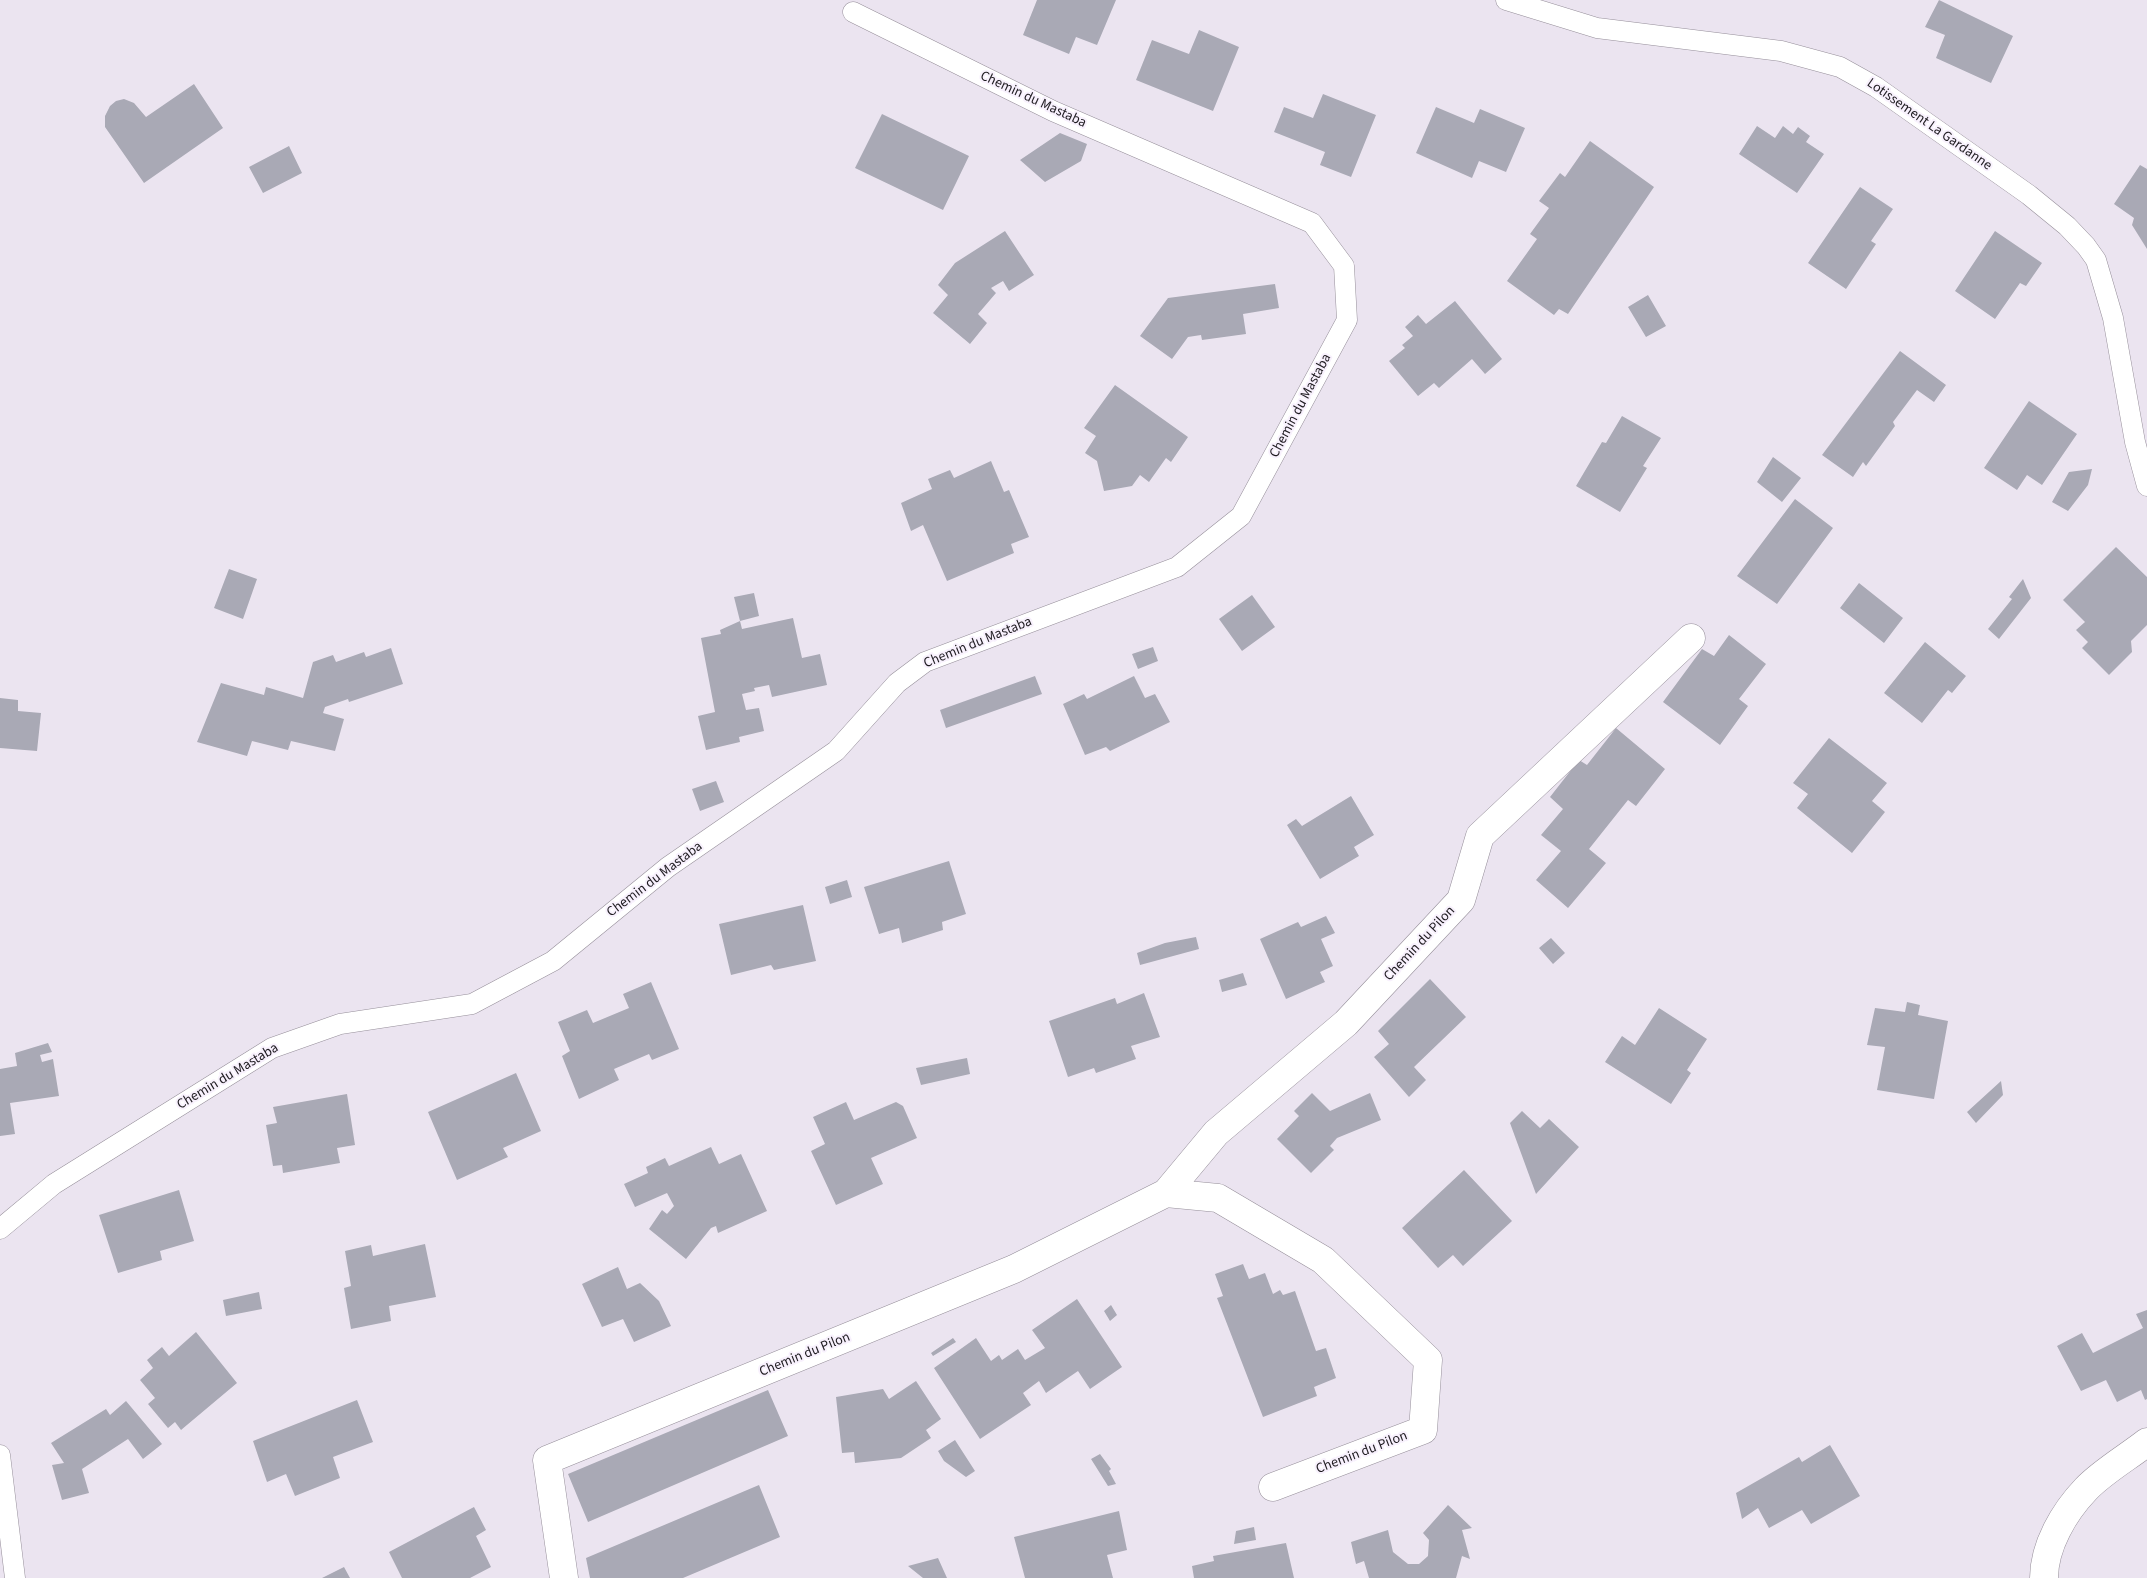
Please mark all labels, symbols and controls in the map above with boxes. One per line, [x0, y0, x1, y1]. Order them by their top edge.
street label: Chemin du Mastaba [977, 68, 1089, 132]
street label: Lotissement La Gardanne [1863, 75, 1995, 175]
street label: Chemin du Mastaba [1267, 351, 1335, 461]
street label: Chemin du Mastaba [921, 614, 1035, 672]
street label: Chemin du Mastaba [604, 839, 706, 921]
street label: Chemin du Pilon [1381, 903, 1459, 985]
street label: Chemin du Mastaba [174, 1040, 282, 1114]
street label: Chemin du Pilon [757, 1329, 853, 1381]
street label: Chemin du Pilon [1314, 1428, 1410, 1478]

